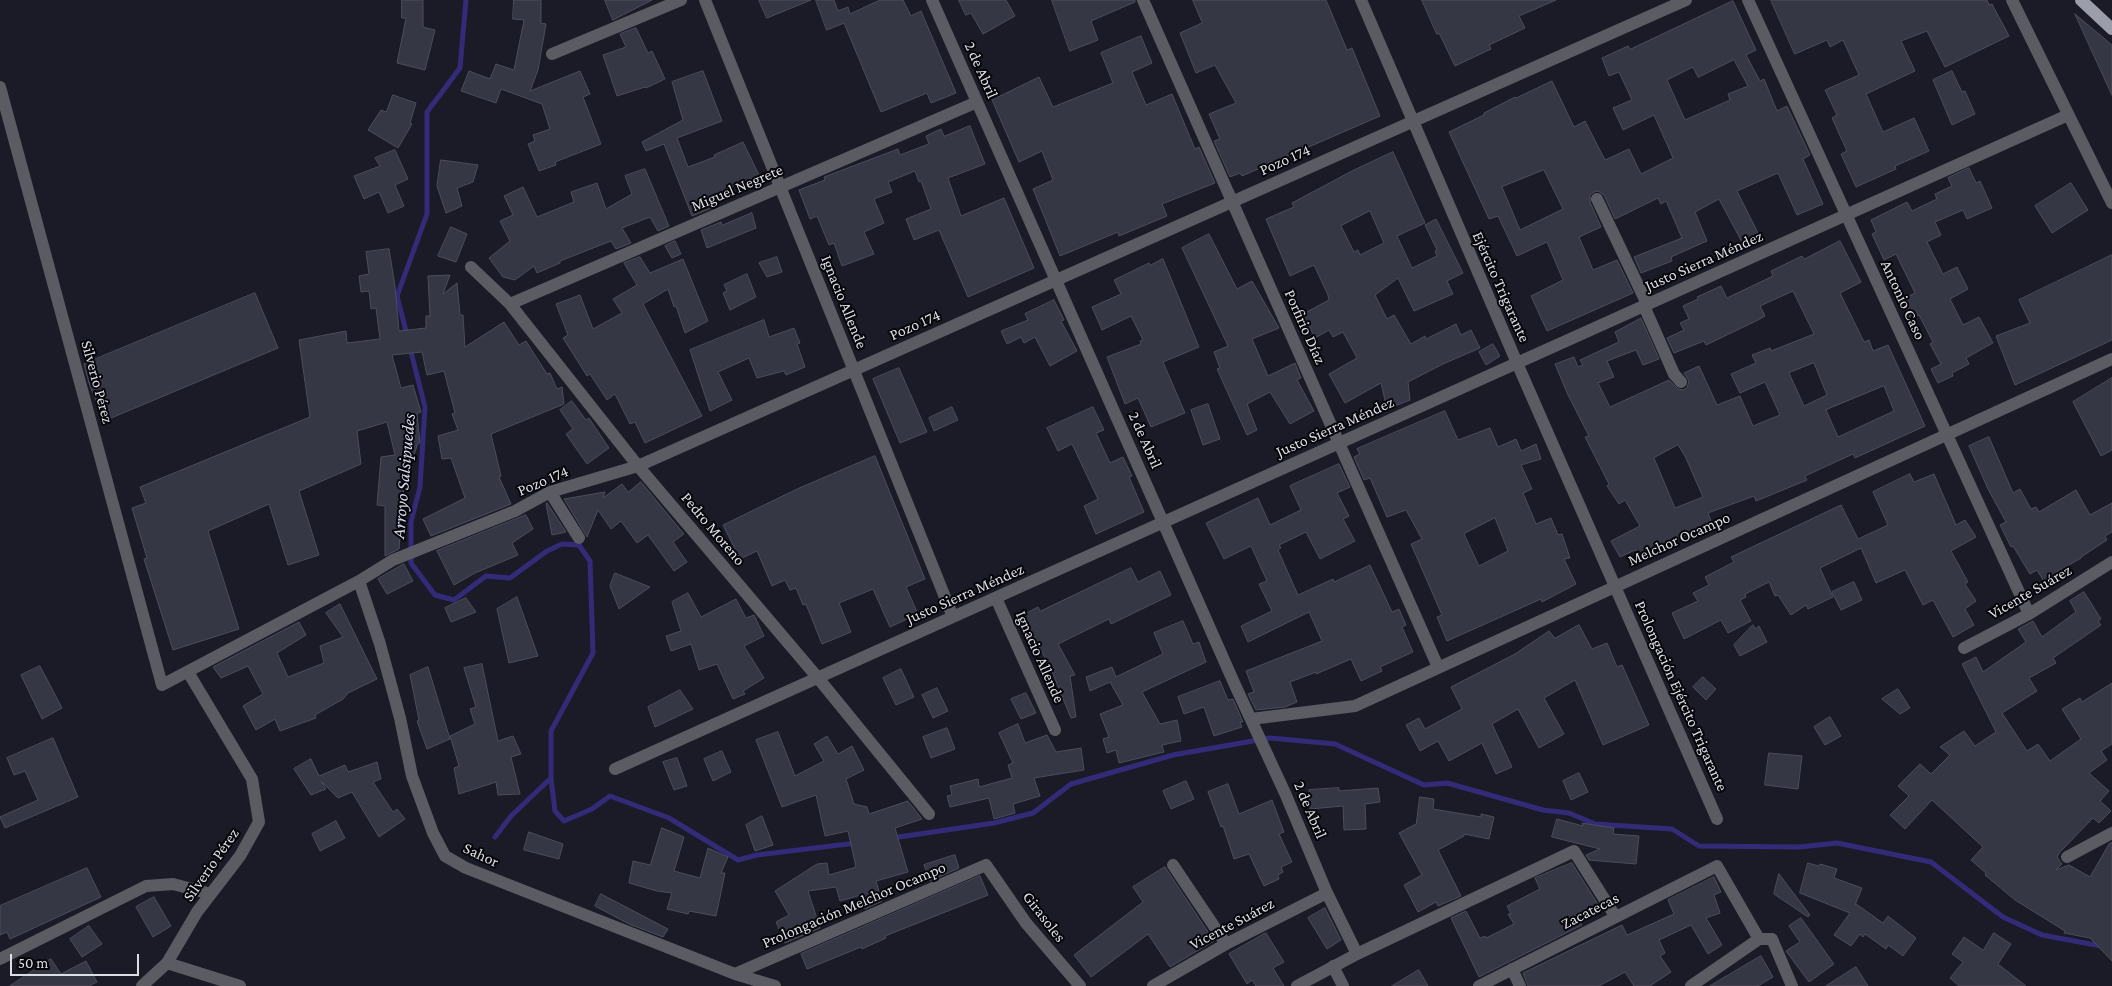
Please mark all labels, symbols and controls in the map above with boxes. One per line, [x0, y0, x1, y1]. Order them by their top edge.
street label: 2 de Abril [960, 39, 1002, 101]
street label: Pozo 174 [1257, 140, 1313, 180]
street label: Miguel Negrete [688, 160, 786, 216]
street label: Justo Sierra Méndez [1642, 226, 1766, 296]
street label: Ejército Trigarante [1468, 229, 1534, 345]
street label: Ignacio Allende [817, 253, 871, 351]
street label: Antonio Caso [1876, 257, 1930, 343]
street label: Porfirio Díaz [1280, 287, 1330, 367]
street label: Pozo 174 [887, 305, 943, 345]
street label: Silverio Pérez [77, 339, 117, 425]
street label: Justo Sierra Méndez [1273, 392, 1397, 462]
street label: 2 de Abril [1124, 409, 1166, 471]
water label: Arroyo Salsipuedes [388, 412, 420, 540]
street label: Pozo 174 [515, 462, 571, 500]
street label: Pedro Moreno [677, 489, 749, 569]
street label: Melchor Ocampo [1625, 508, 1733, 570]
street label: Justo Sierra Méndez [903, 559, 1027, 629]
street label: Vicente Suárez [1985, 560, 2075, 624]
street label: Prolongación Ejército Trigarante [1630, 598, 1732, 794]
street label: Ignacio Allende [1011, 608, 1069, 706]
street label: 2 de Abril [1289, 778, 1331, 842]
street label: Silverio Pérez [179, 825, 243, 905]
street label: Sahor [460, 838, 502, 872]
street label: Prolongación Melchor Ocampo [759, 858, 949, 952]
street label: Girasoles [1018, 888, 1070, 946]
street label: Zacatecas [1558, 888, 1622, 934]
street label: Vicente Suárez [1186, 894, 1278, 954]
scale bar [12, 944, 141, 976]
text: 50 m [18, 955, 48, 971]

